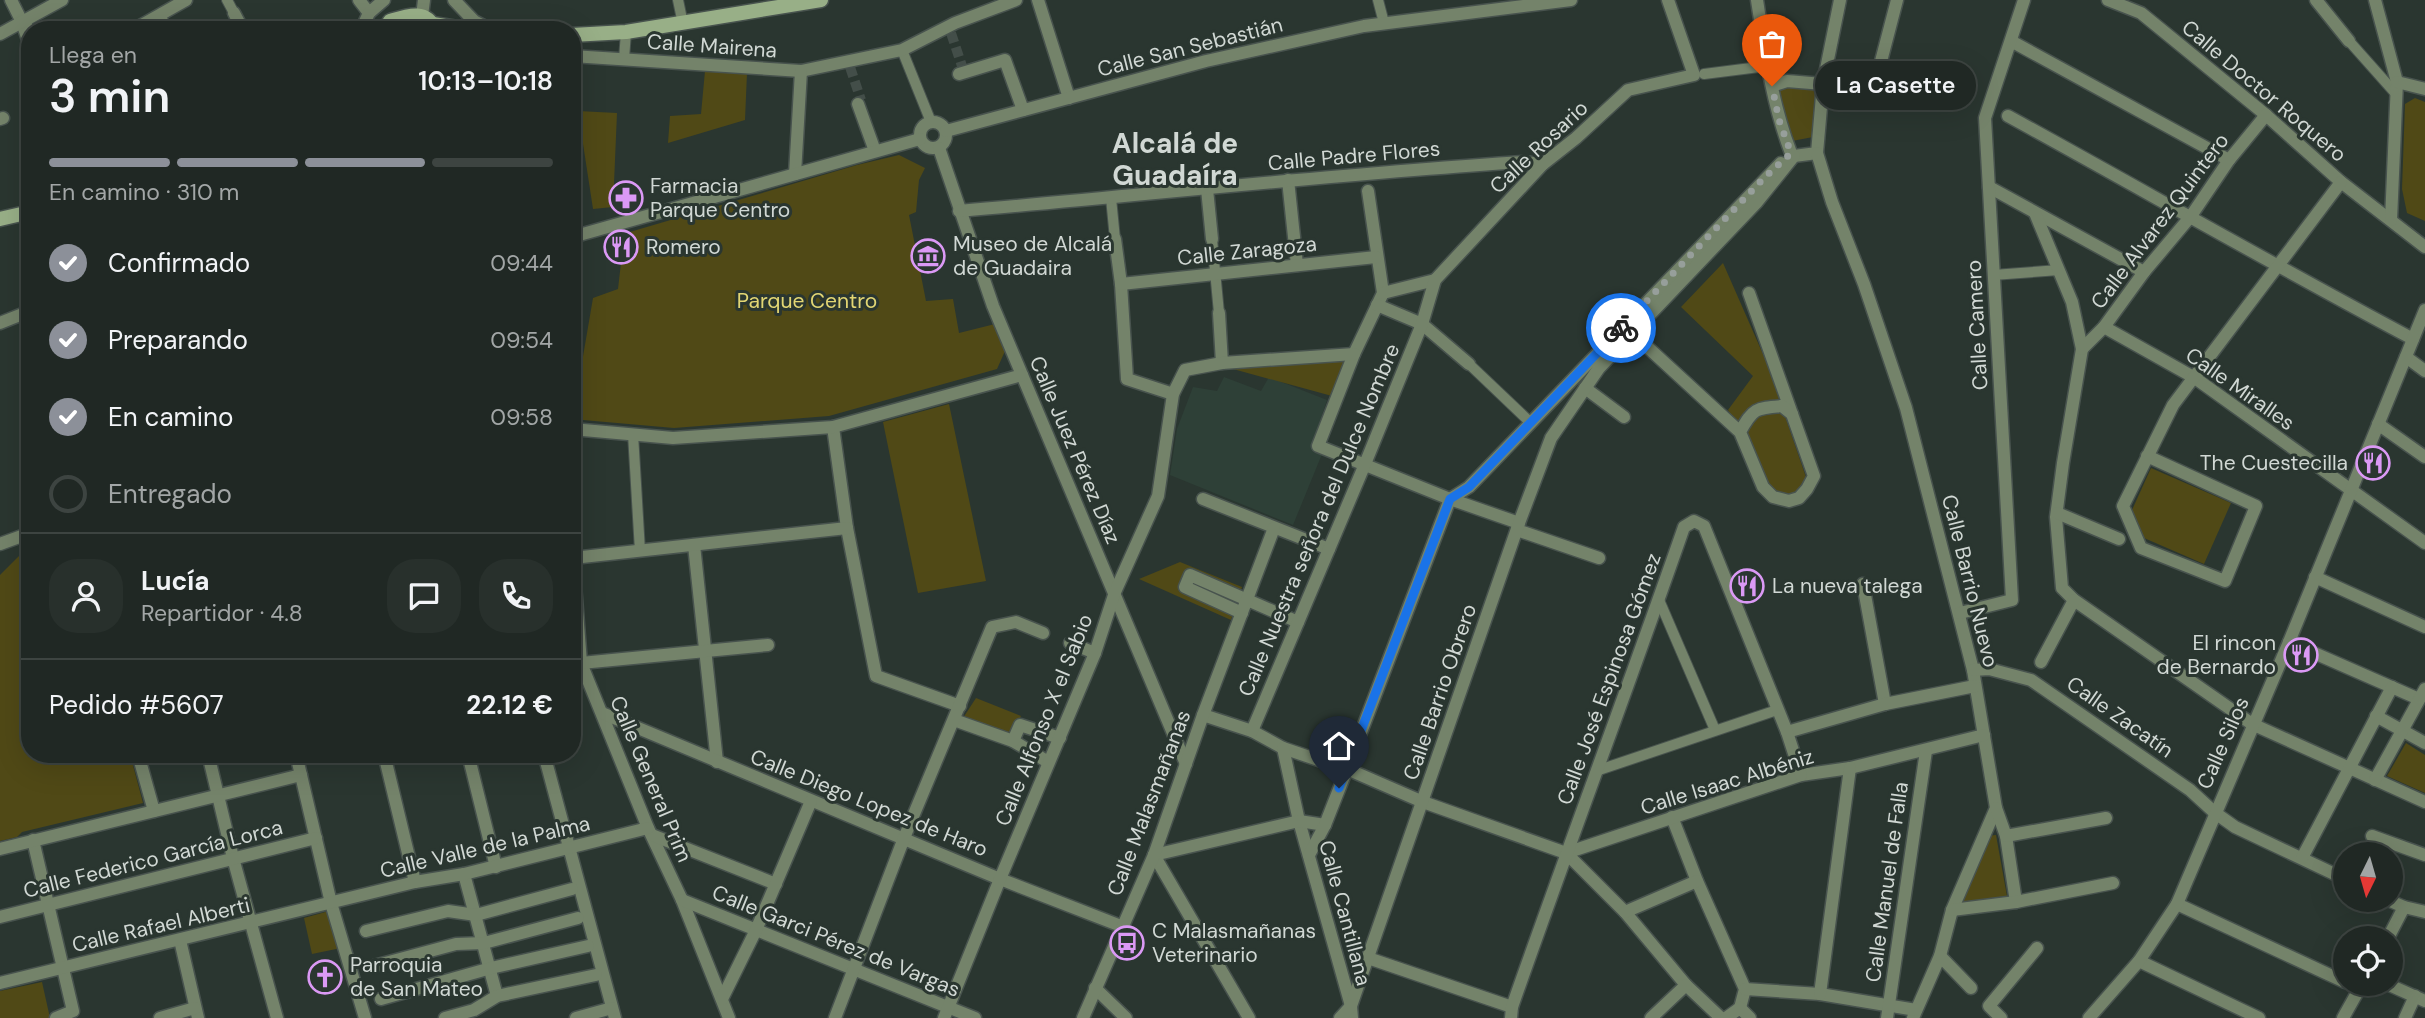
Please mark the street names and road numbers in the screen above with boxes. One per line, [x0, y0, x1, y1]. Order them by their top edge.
street label: Calle San Sebastián [1094, 10, 1286, 84]
street label: Calle Doctor Roquero [2176, 14, 2352, 168]
street label: Calle Mairena [646, 27, 778, 65]
street label: Calle Rosario [1484, 94, 1594, 200]
street label: Calle Alvarez Quintero [2085, 127, 2235, 315]
street label: Calle Padre Flores [1267, 135, 1441, 177]
street label: Calle Zaragoza [1176, 230, 1318, 272]
street label: Calle Camero [1960, 259, 1994, 391]
street label: Calle Nuestra señora del Dulce Nombre [1232, 339, 1406, 701]
street label: Calle Miralles [2180, 341, 2300, 437]
street label: Calle Juez Pérez Díaz [1023, 352, 1127, 548]
street label: Calle Barrio Nuevo [1935, 492, 2005, 670]
street label: Calle José Espinosa Gómez [1550, 549, 1668, 809]
street label: Calle Barrio Obrero [1397, 600, 1483, 784]
street label: Calle Alfonso X el Sabio [989, 610, 1099, 830]
street label: Calle Zacatín [2061, 670, 2179, 764]
street label: Calle General Prim [603, 691, 699, 867]
street label: Calle Silos [2190, 692, 2256, 794]
street label: Calle Malasmañanas [1101, 706, 1197, 900]
street label: Calle Isaac Albéniz [1637, 742, 1817, 822]
street label: Calle Diego Lopez de Haro [746, 743, 992, 863]
street label: Calle Manuel de Falla [1859, 780, 1915, 984]
street label: Calle Valle de la Palma [377, 809, 593, 885]
street label: Calle Federico García Lorca [20, 813, 286, 905]
street label: Calle Cantillana [1312, 837, 1378, 989]
street label: Calle Garci Pérez de Vargas [708, 878, 964, 1004]
street label: Calle Rafael Alberti [69, 891, 253, 959]

